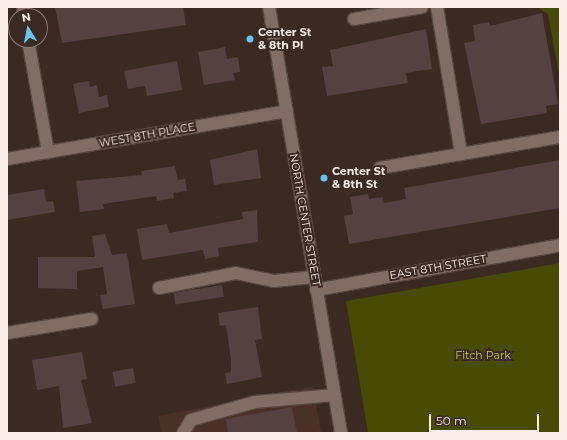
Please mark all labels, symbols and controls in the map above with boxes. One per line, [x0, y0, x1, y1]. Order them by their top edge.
north arrow [8, 8, 48, 48]
text: N [20, 10, 32, 25]
place label: Center St & 8th Pl [258, 26, 311, 52]
marker: Center St & 8th Pl [245, 34, 255, 44]
street label: WEST 8TH PLACE [98, 120, 196, 150]
street label: NORTH CENTER STREET [287, 153, 323, 287]
place label: Center St & 8th St [332, 165, 385, 191]
marker: Center St & 8th St [319, 173, 329, 183]
street label: EAST 8TH STREET [389, 252, 487, 282]
park label: Fitch Park [455, 348, 511, 362]
scale bar [431, 406, 541, 432]
text: 50 m [436, 413, 467, 428]

